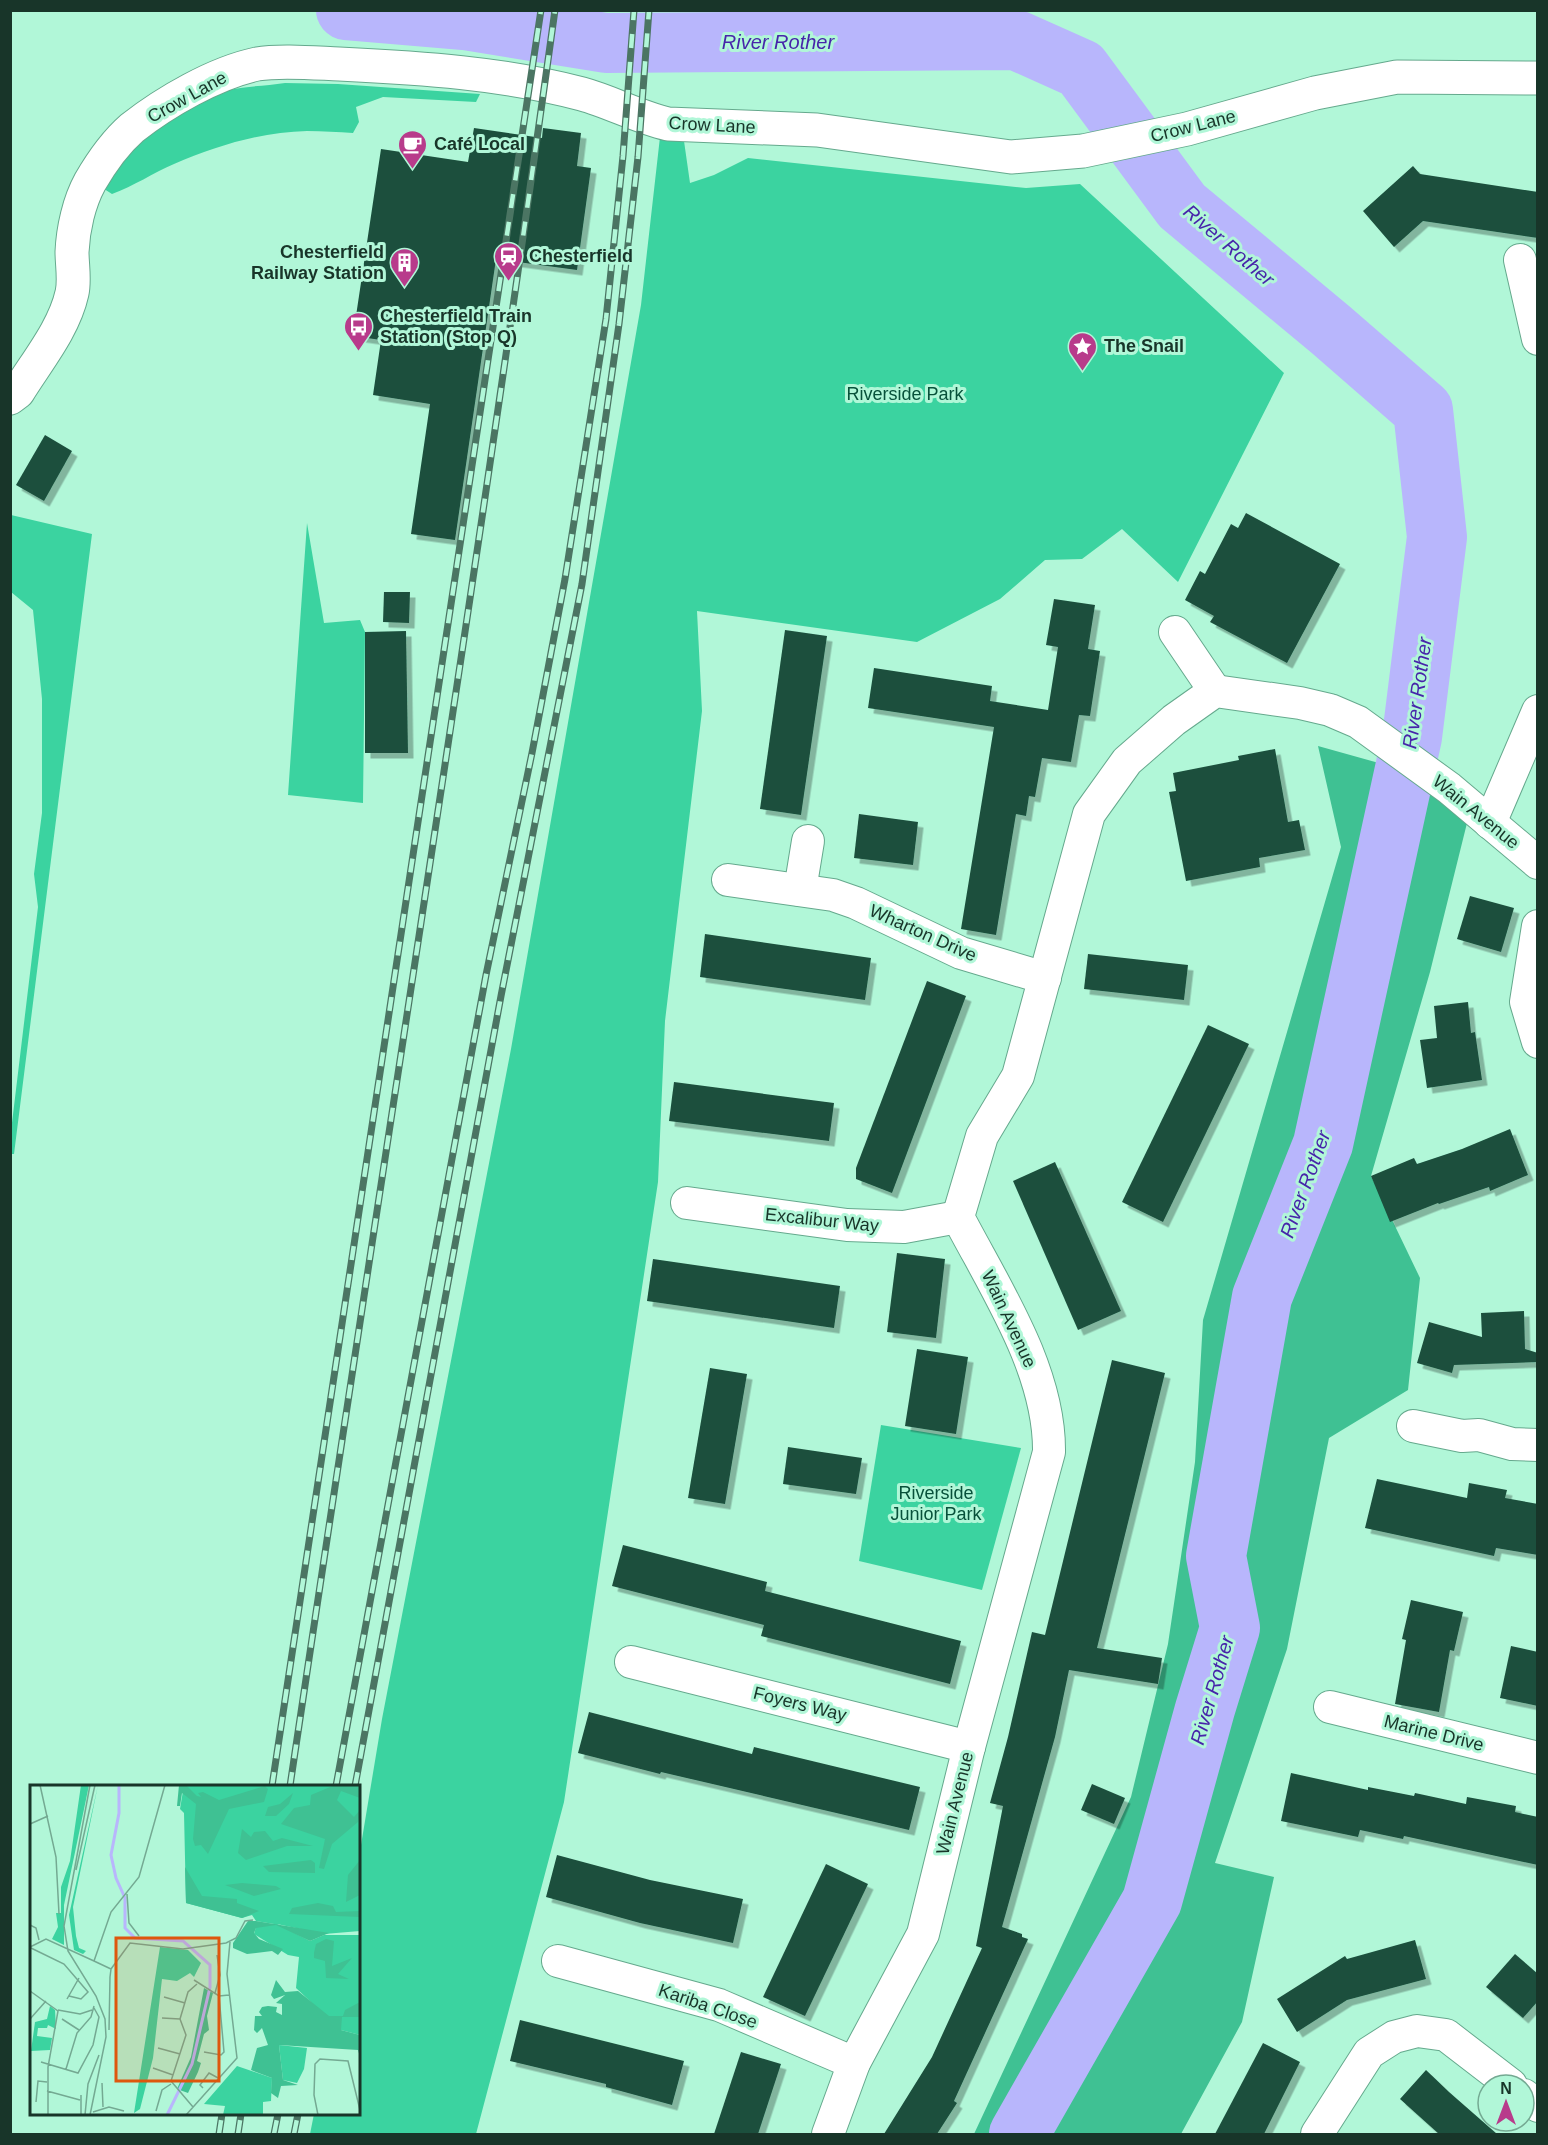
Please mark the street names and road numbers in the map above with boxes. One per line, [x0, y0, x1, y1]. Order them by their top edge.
street label: Crow Lane [144, 67, 230, 127]
street label: Crow Lane [1148, 106, 1238, 146]
street label: Crow Lane [668, 113, 756, 137]
street label: Wain Avenue [1429, 771, 1523, 853]
street label: Wharton Drive [866, 900, 980, 966]
street label: Excalibur Way [764, 1204, 880, 1236]
street label: Wain Avenue [978, 1267, 1040, 1371]
street label: Foyers Way [751, 1683, 849, 1725]
street label: Marine Drive [1382, 1711, 1486, 1755]
street label: Wain Avenue [933, 1750, 977, 1856]
street label: Kariba Close [656, 1980, 760, 2032]

